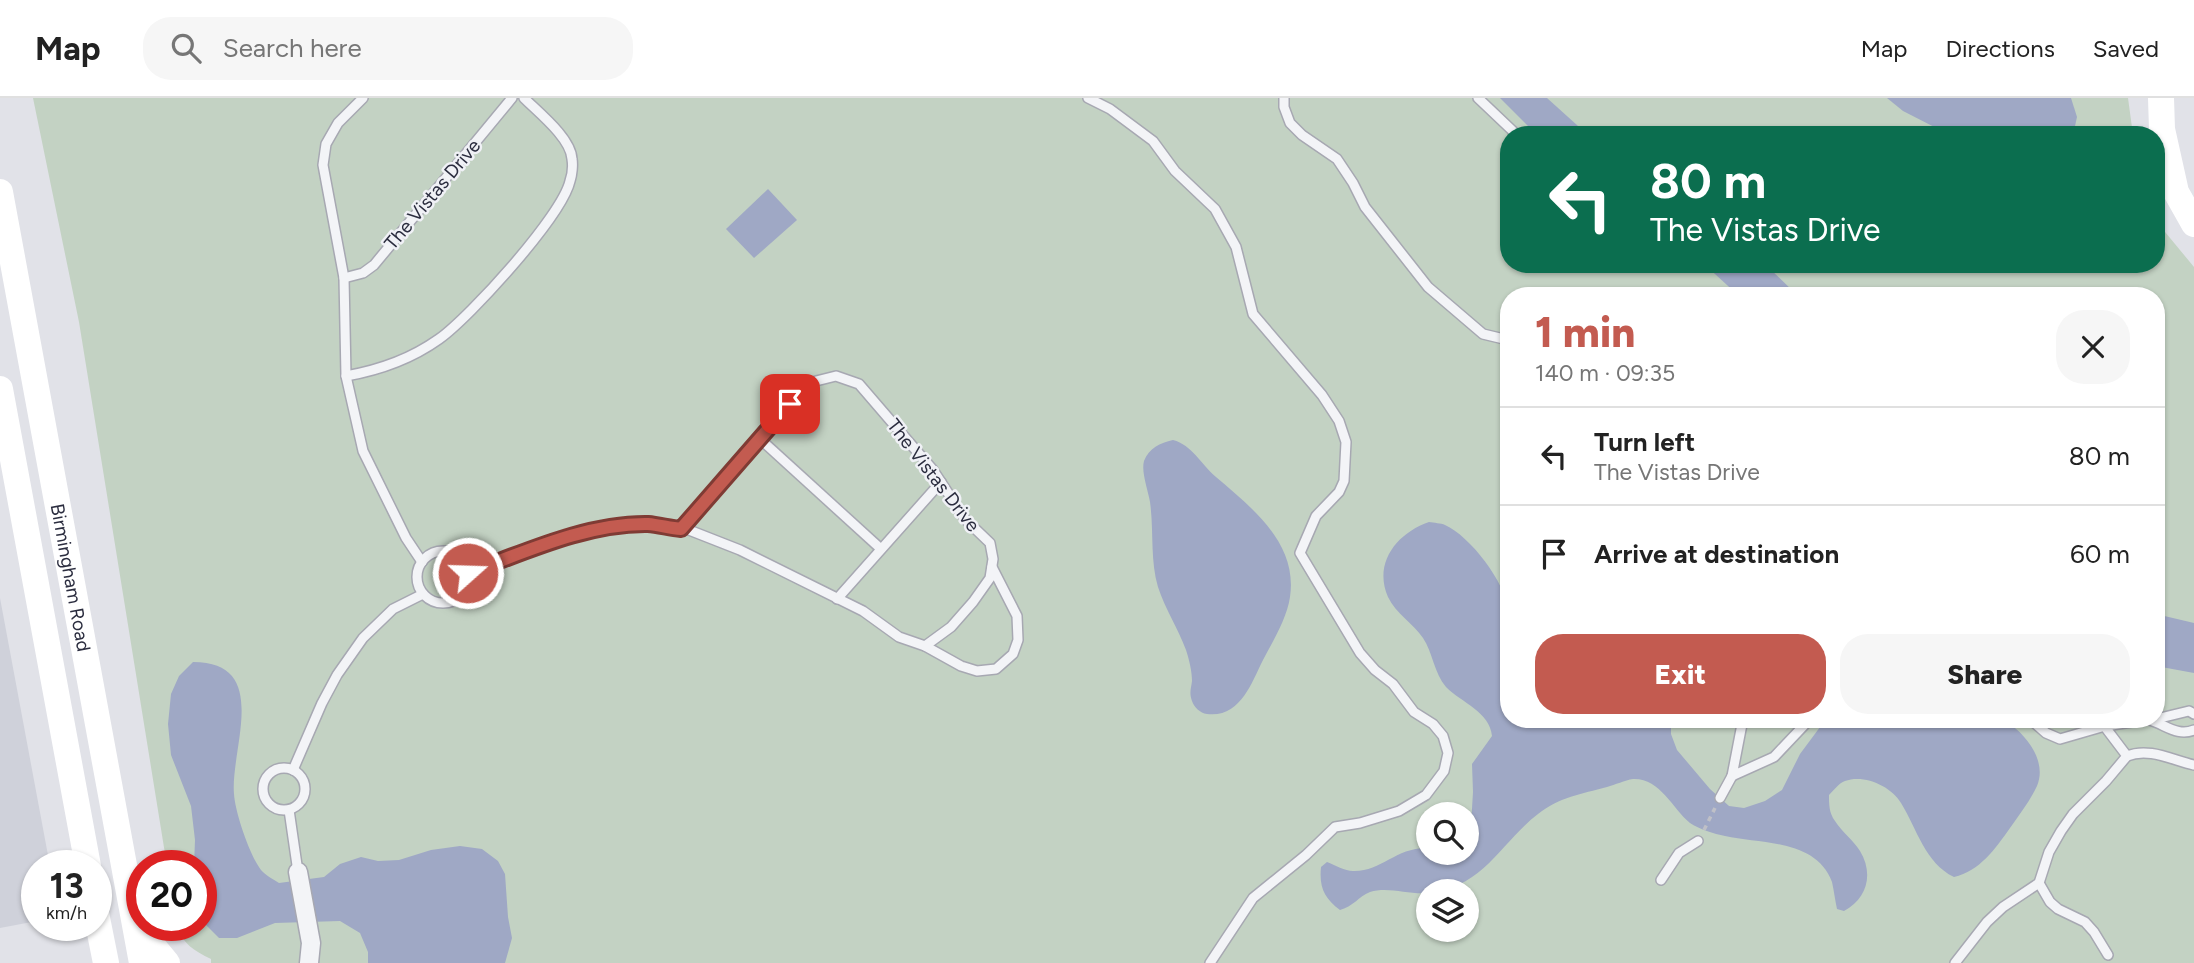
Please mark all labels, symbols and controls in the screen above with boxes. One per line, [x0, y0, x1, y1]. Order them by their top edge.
search box [143, 17, 633, 80]
text: Map [35, 29, 101, 68]
icon: search [167, 29, 205, 67]
text: Search here [223, 32, 362, 64]
text: Map [1861, 34, 1907, 63]
text: Directions [1945, 34, 2055, 63]
text: Saved [2093, 34, 2159, 63]
street label: The Vistas Drive [380, 134, 485, 254]
text: 80 m [1650, 151, 1766, 210]
icon: left [1535, 154, 1626, 245]
text: The Vistas Drive [1650, 211, 1881, 249]
text: 1 min [1535, 307, 1635, 358]
button: close [2056, 310, 2130, 384]
text: 140 m · 09:35 [1535, 359, 1675, 387]
pin [760, 374, 820, 434]
icon: arrive [771, 385, 809, 423]
street label: The Vistas Drive [882, 414, 985, 536]
text: Turn left [1594, 426, 1695, 458]
icon: left [1535, 437, 1573, 475]
text: 80 m [2069, 440, 2130, 472]
text: The Vistas Drive [1594, 458, 1760, 486]
street label: Birmingham Road [46, 502, 95, 653]
icon: arrive [1535, 535, 1573, 573]
position arrow [431, 536, 505, 610]
text: Arrive at destination [1594, 538, 1839, 570]
text: 60 m [2070, 538, 2130, 570]
button: Exit [1535, 634, 1826, 714]
button: Share [1840, 634, 2130, 714]
map controls [1416, 802, 1479, 942]
button: search [1416, 802, 1479, 865]
speed limit sign: 20 [126, 850, 217, 941]
text: 13 [49, 865, 84, 907]
button: layers [1416, 879, 1479, 942]
text: km/h [46, 902, 87, 924]

